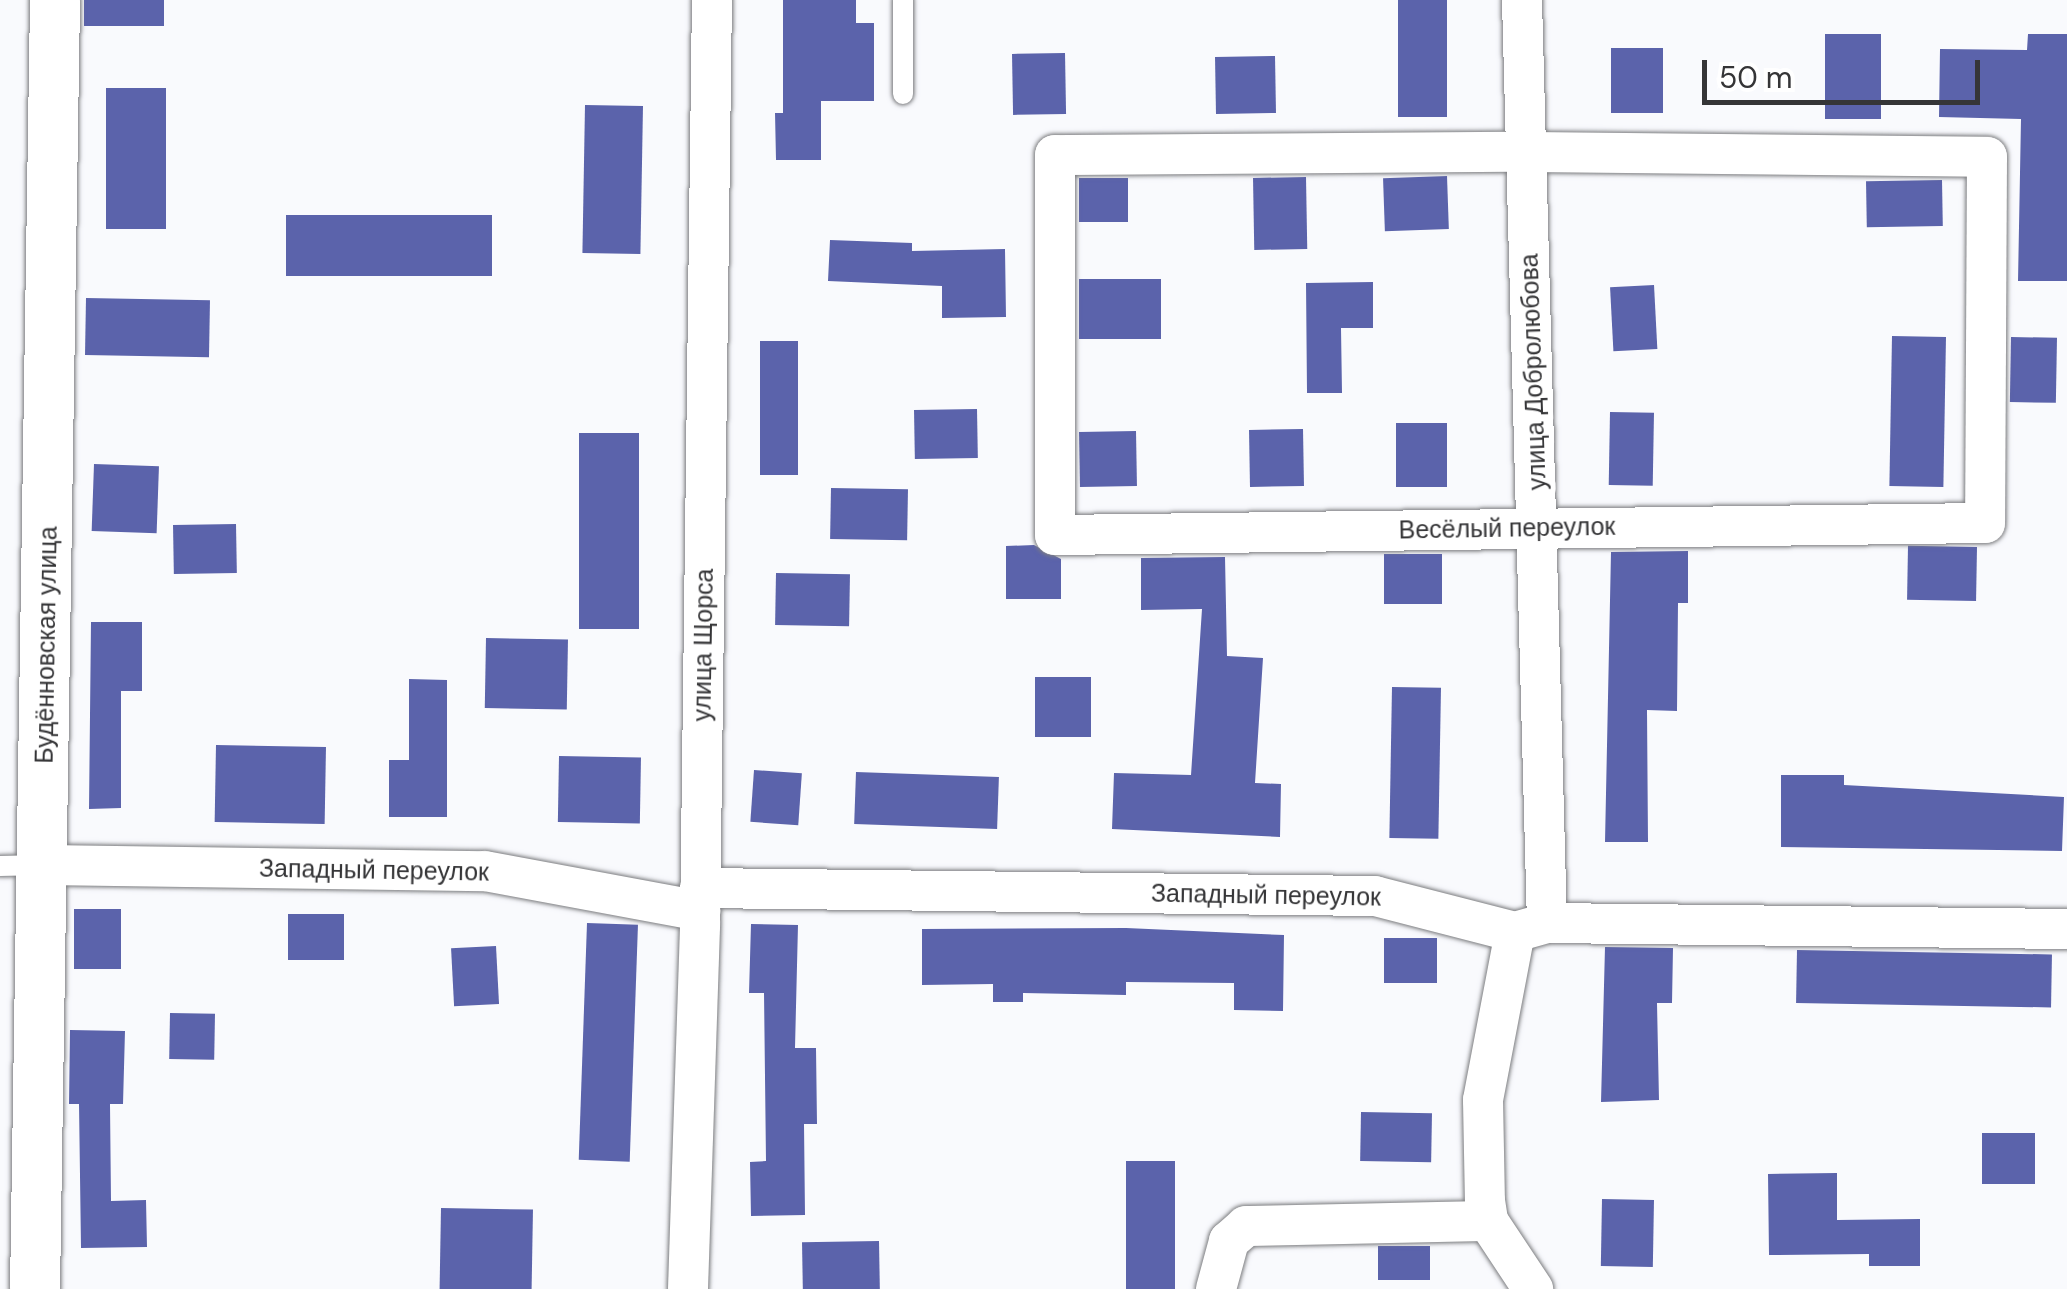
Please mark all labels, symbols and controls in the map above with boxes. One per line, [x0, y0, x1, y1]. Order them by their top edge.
scale bar [1707, 40, 1984, 102]
text: 50 m [1719, 58, 1793, 97]
street label: улица Добролюбова [1515, 253, 1553, 491]
street label: Весёлый переулок [1398, 512, 1616, 546]
street label: Будённовская улица [30, 526, 64, 764]
street label: улица Щорса [688, 568, 720, 722]
street label: Западный переулок [259, 854, 489, 888]
street label: Западный переулок [1151, 879, 1381, 913]

